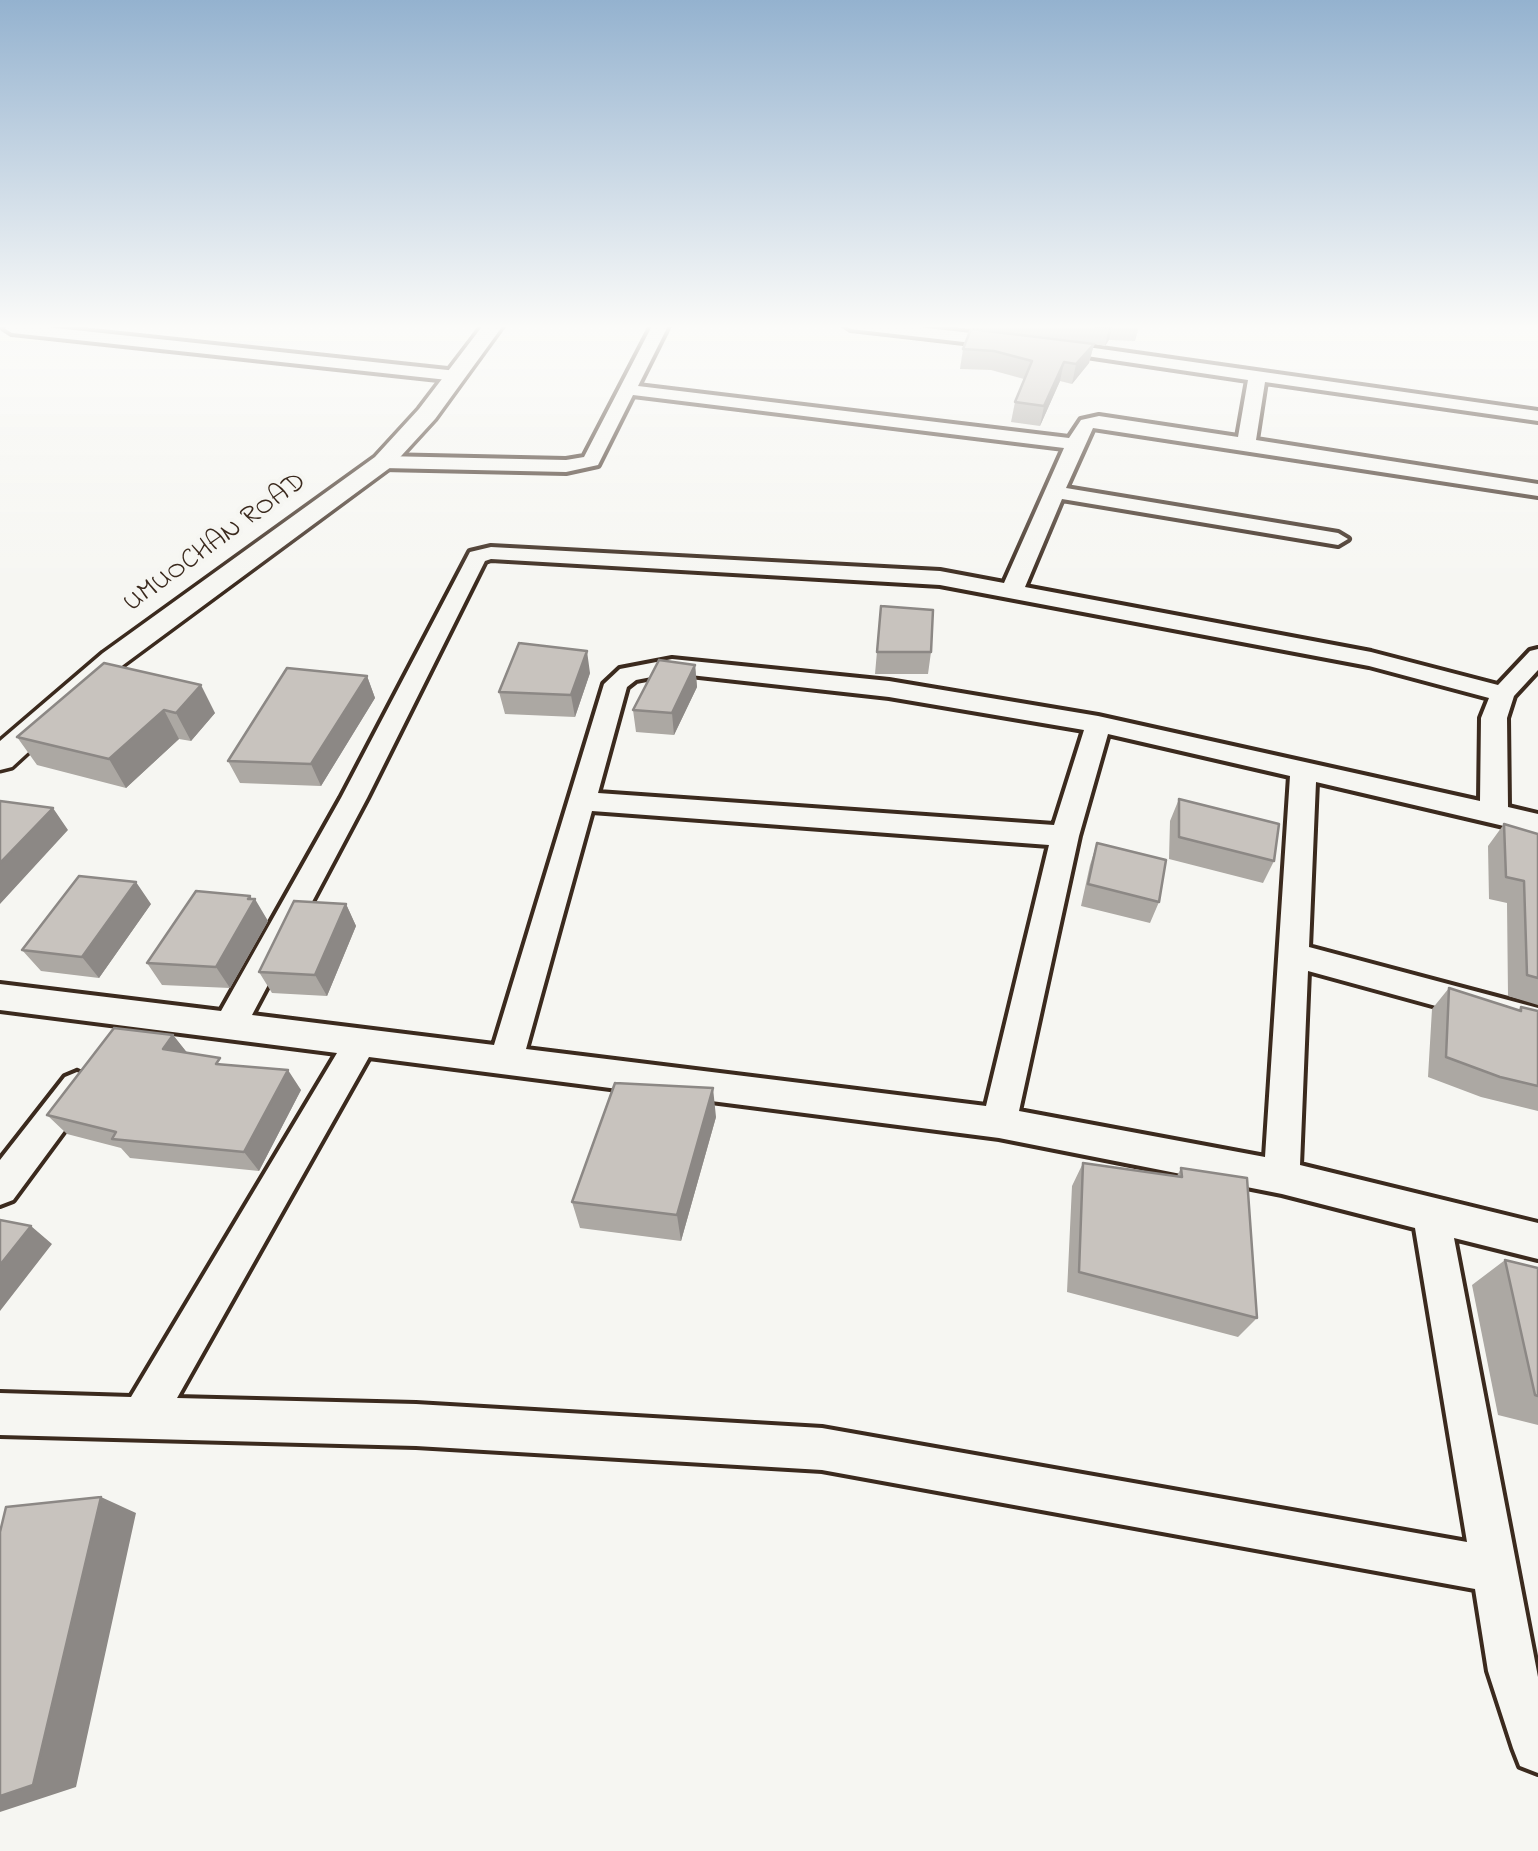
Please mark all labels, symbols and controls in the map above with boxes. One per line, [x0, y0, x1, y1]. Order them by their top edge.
street label: UMUOCHAN ROAD [118, 466, 314, 622]

